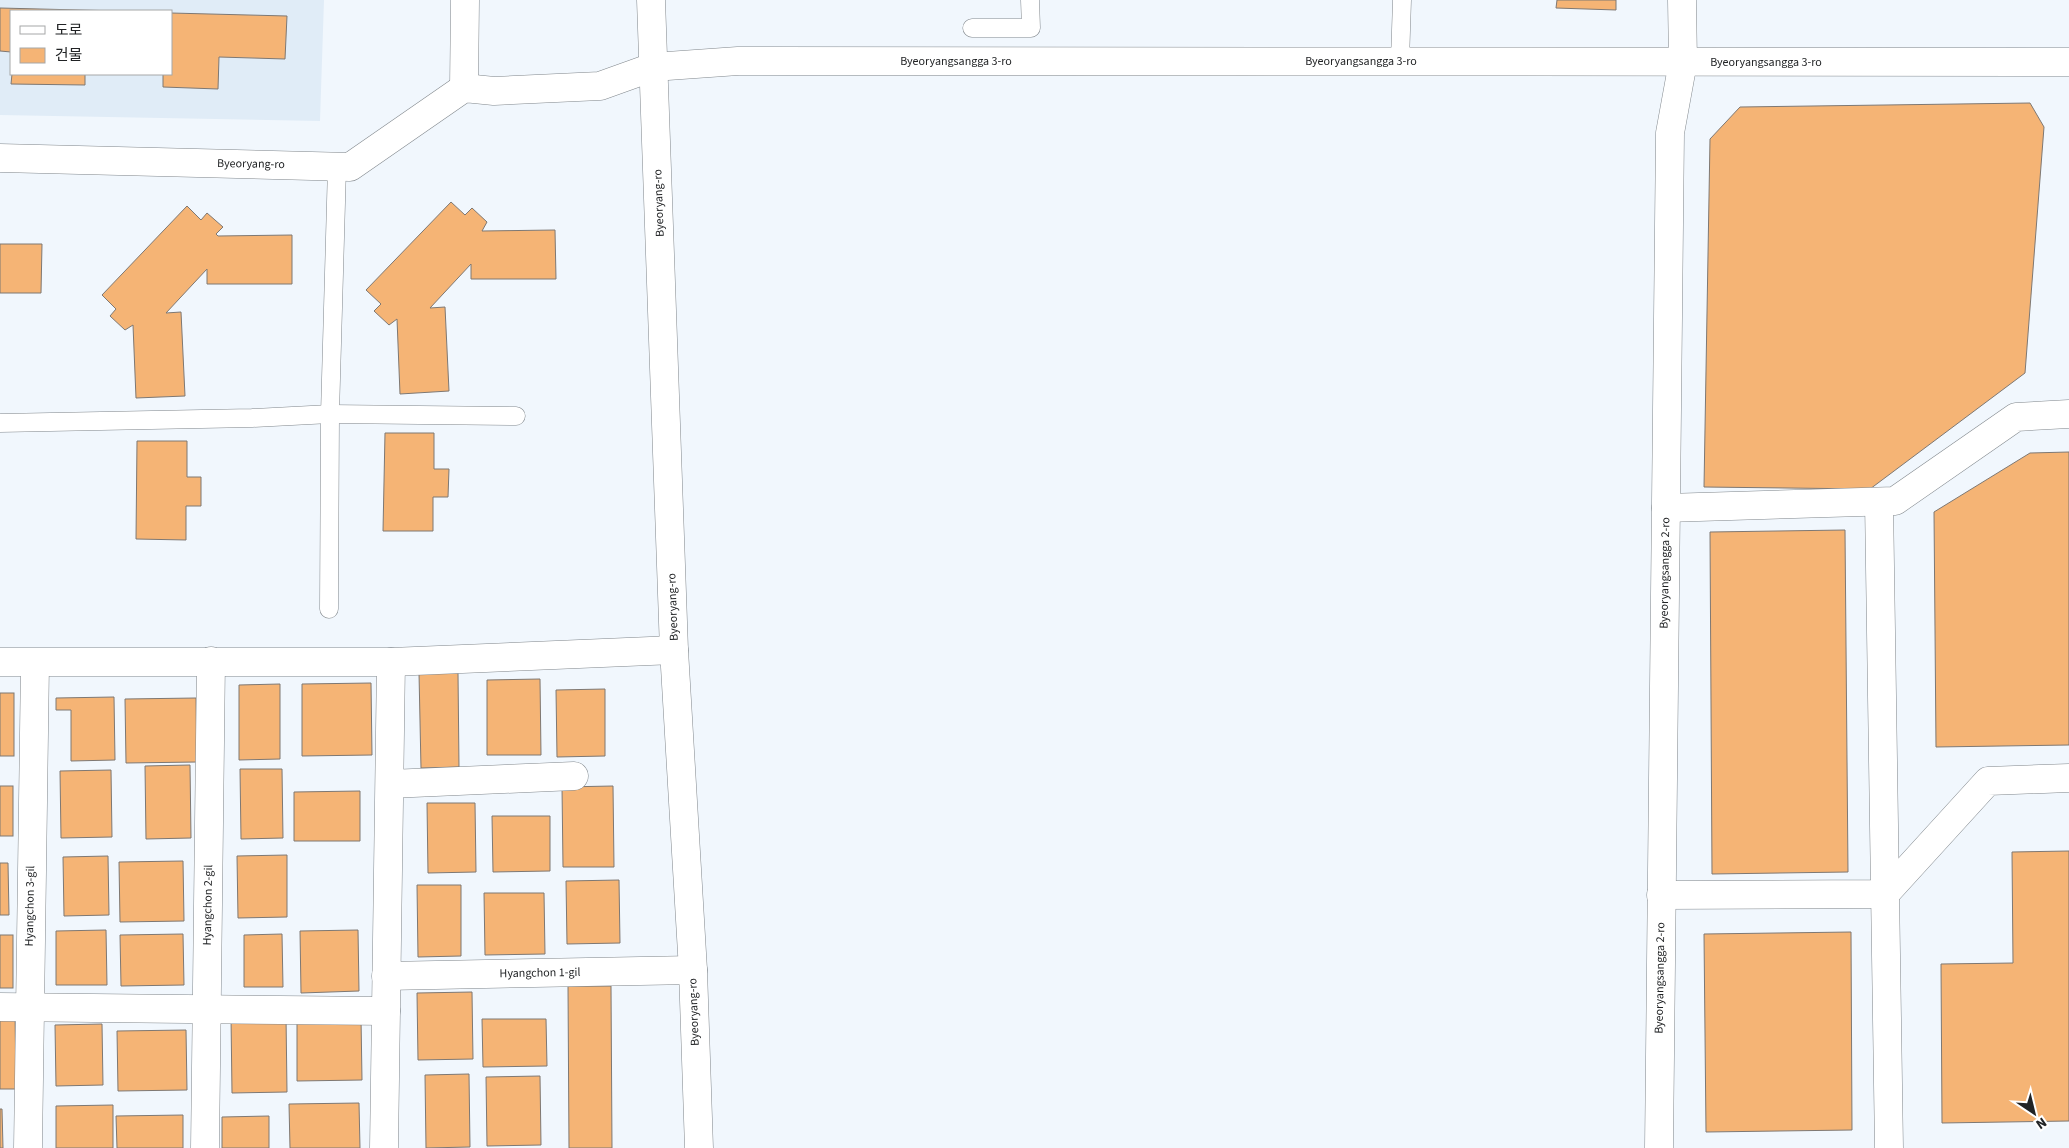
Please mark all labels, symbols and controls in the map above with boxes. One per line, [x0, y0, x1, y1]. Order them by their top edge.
legend [10, 10, 172, 75]
text: 도로 [55, 20, 83, 41]
text: 건물 [55, 45, 83, 66]
street label: Byeoryangsangga 3-ro [900, 53, 1012, 70]
street label: Byeoryangsangga 3-ro [1305, 53, 1417, 70]
street label: Byeoryangsangga 3-ro [1710, 54, 1822, 71]
street label: Byeoryang-ro [217, 155, 285, 173]
street label: Byeoryang-ro [649, 169, 669, 237]
street label: Byeoryangsangga 2-ro [1656, 517, 1674, 629]
street label: Byeoryang-ro [663, 573, 683, 641]
street label: Hyangchon 2-gil [199, 864, 217, 946]
street label: Hyangchon 3-gil [21, 865, 39, 947]
street label: Byeoryangsangga 2-ro [1651, 922, 1669, 1034]
street label: Hyangchon 1-gil [499, 964, 581, 982]
street label: Byeoryang-ro [684, 978, 704, 1046]
north arrow [2009, 1088, 2059, 1138]
text: N [2031, 1112, 2050, 1134]

